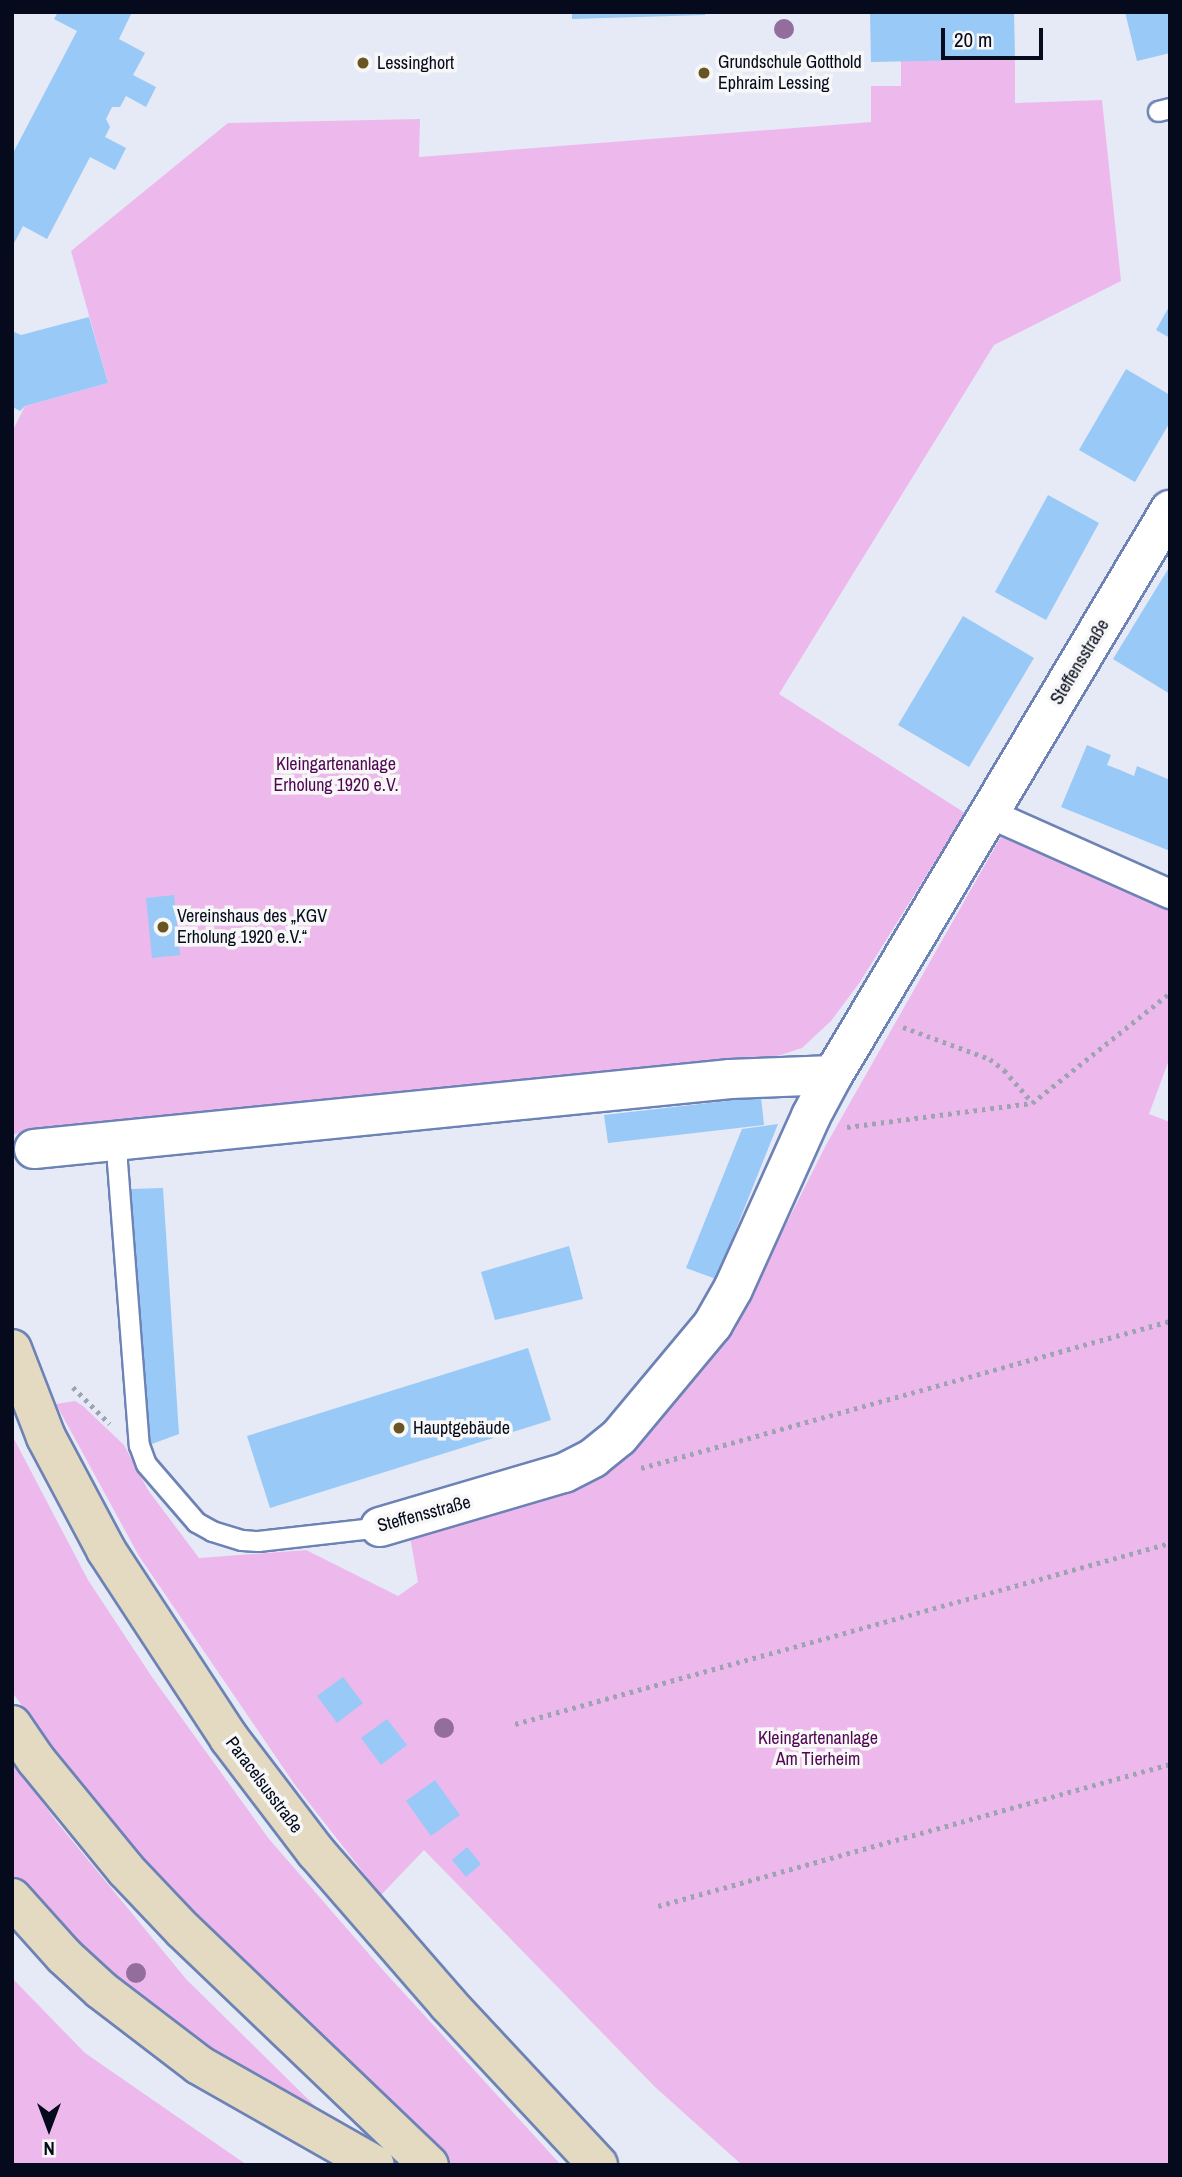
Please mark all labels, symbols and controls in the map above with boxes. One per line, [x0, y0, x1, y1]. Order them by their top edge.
scale bar [944, 14, 1046, 58]
text: 20 m [954, 25, 992, 54]
place label: Lessinghort [377, 52, 454, 74]
place label: Grundschule Gotthold Ephraim Lessing [718, 52, 862, 94]
marker: Lessinghort [355, 55, 371, 71]
marker: Grundschule Gotthold Ephraim Lessing [696, 65, 712, 81]
street label: Steffensstraße [1046, 615, 1114, 709]
park label: Kleingartenanlage Erholung 1920 e.V. [273, 754, 399, 796]
place label: Vereinshaus des „KGV Erholung 1920 e.V.“ [177, 906, 327, 948]
marker: Vereinshaus des „KGV Erholung 1920 e.V.“ [155, 919, 171, 935]
place label: Hauptgebäude [413, 1417, 510, 1439]
marker: Hauptgebäude [391, 1420, 407, 1436]
street label: Steffensstraße [375, 1491, 473, 1537]
park label: Kleingartenanlage Am Tierheim [758, 1728, 878, 1770]
street label: Paracelsusstraße [221, 1733, 307, 1837]
north arrow [14, 2093, 84, 2163]
text: N [43, 2136, 55, 2162]

